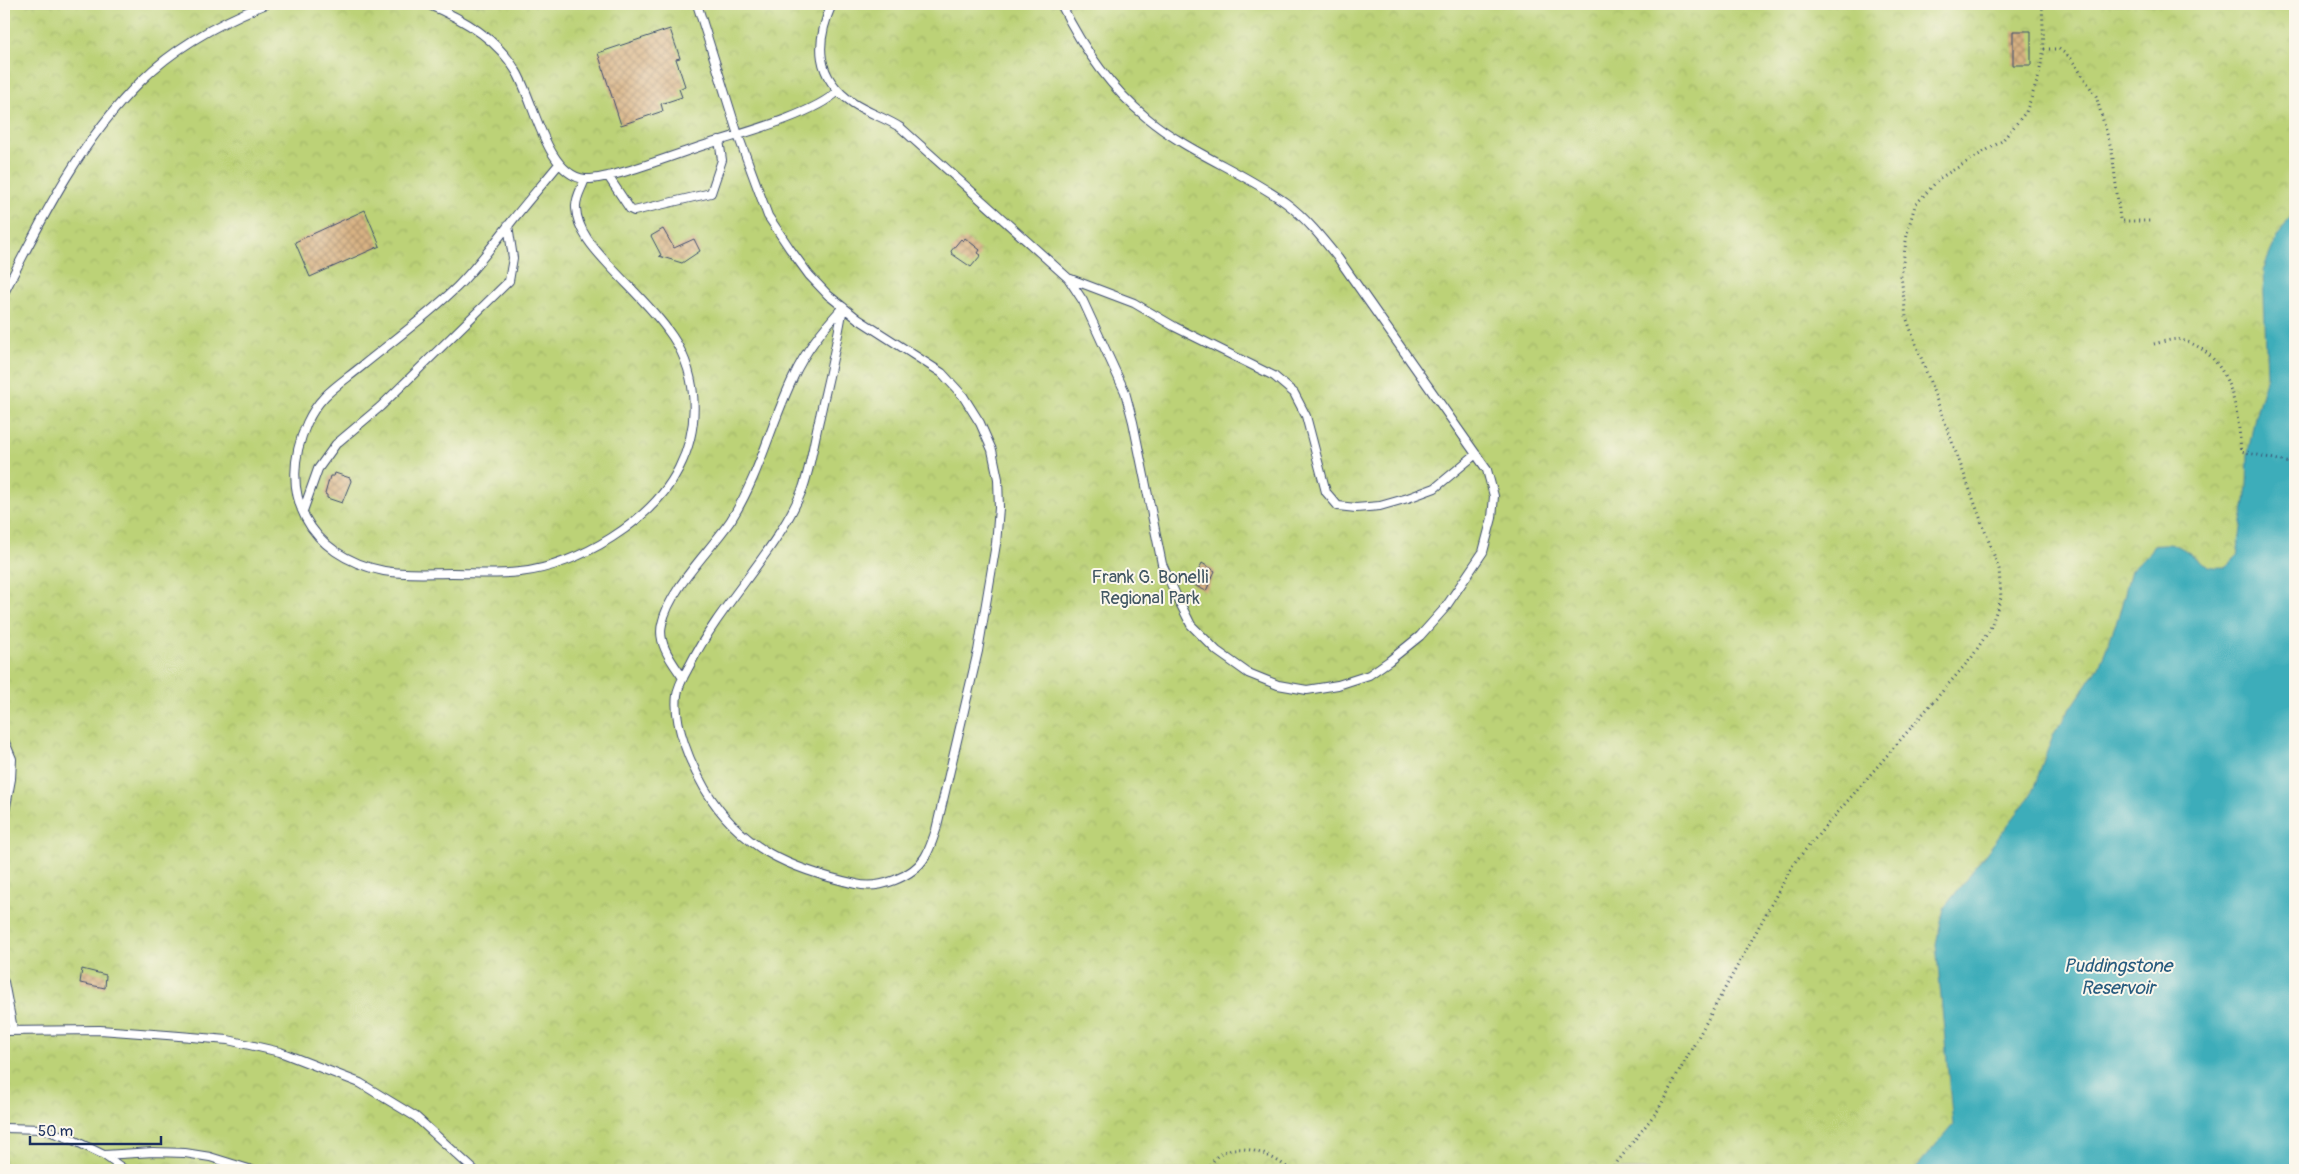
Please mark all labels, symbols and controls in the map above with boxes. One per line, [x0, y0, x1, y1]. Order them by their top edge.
park label: Frank G. Bonelli Regional Park [1092, 566, 1208, 610]
water label: Puddingstone Reservoir [2064, 954, 2174, 1000]
scale bar [30, 1114, 161, 1146]
text: 50 m [38, 1122, 73, 1141]

